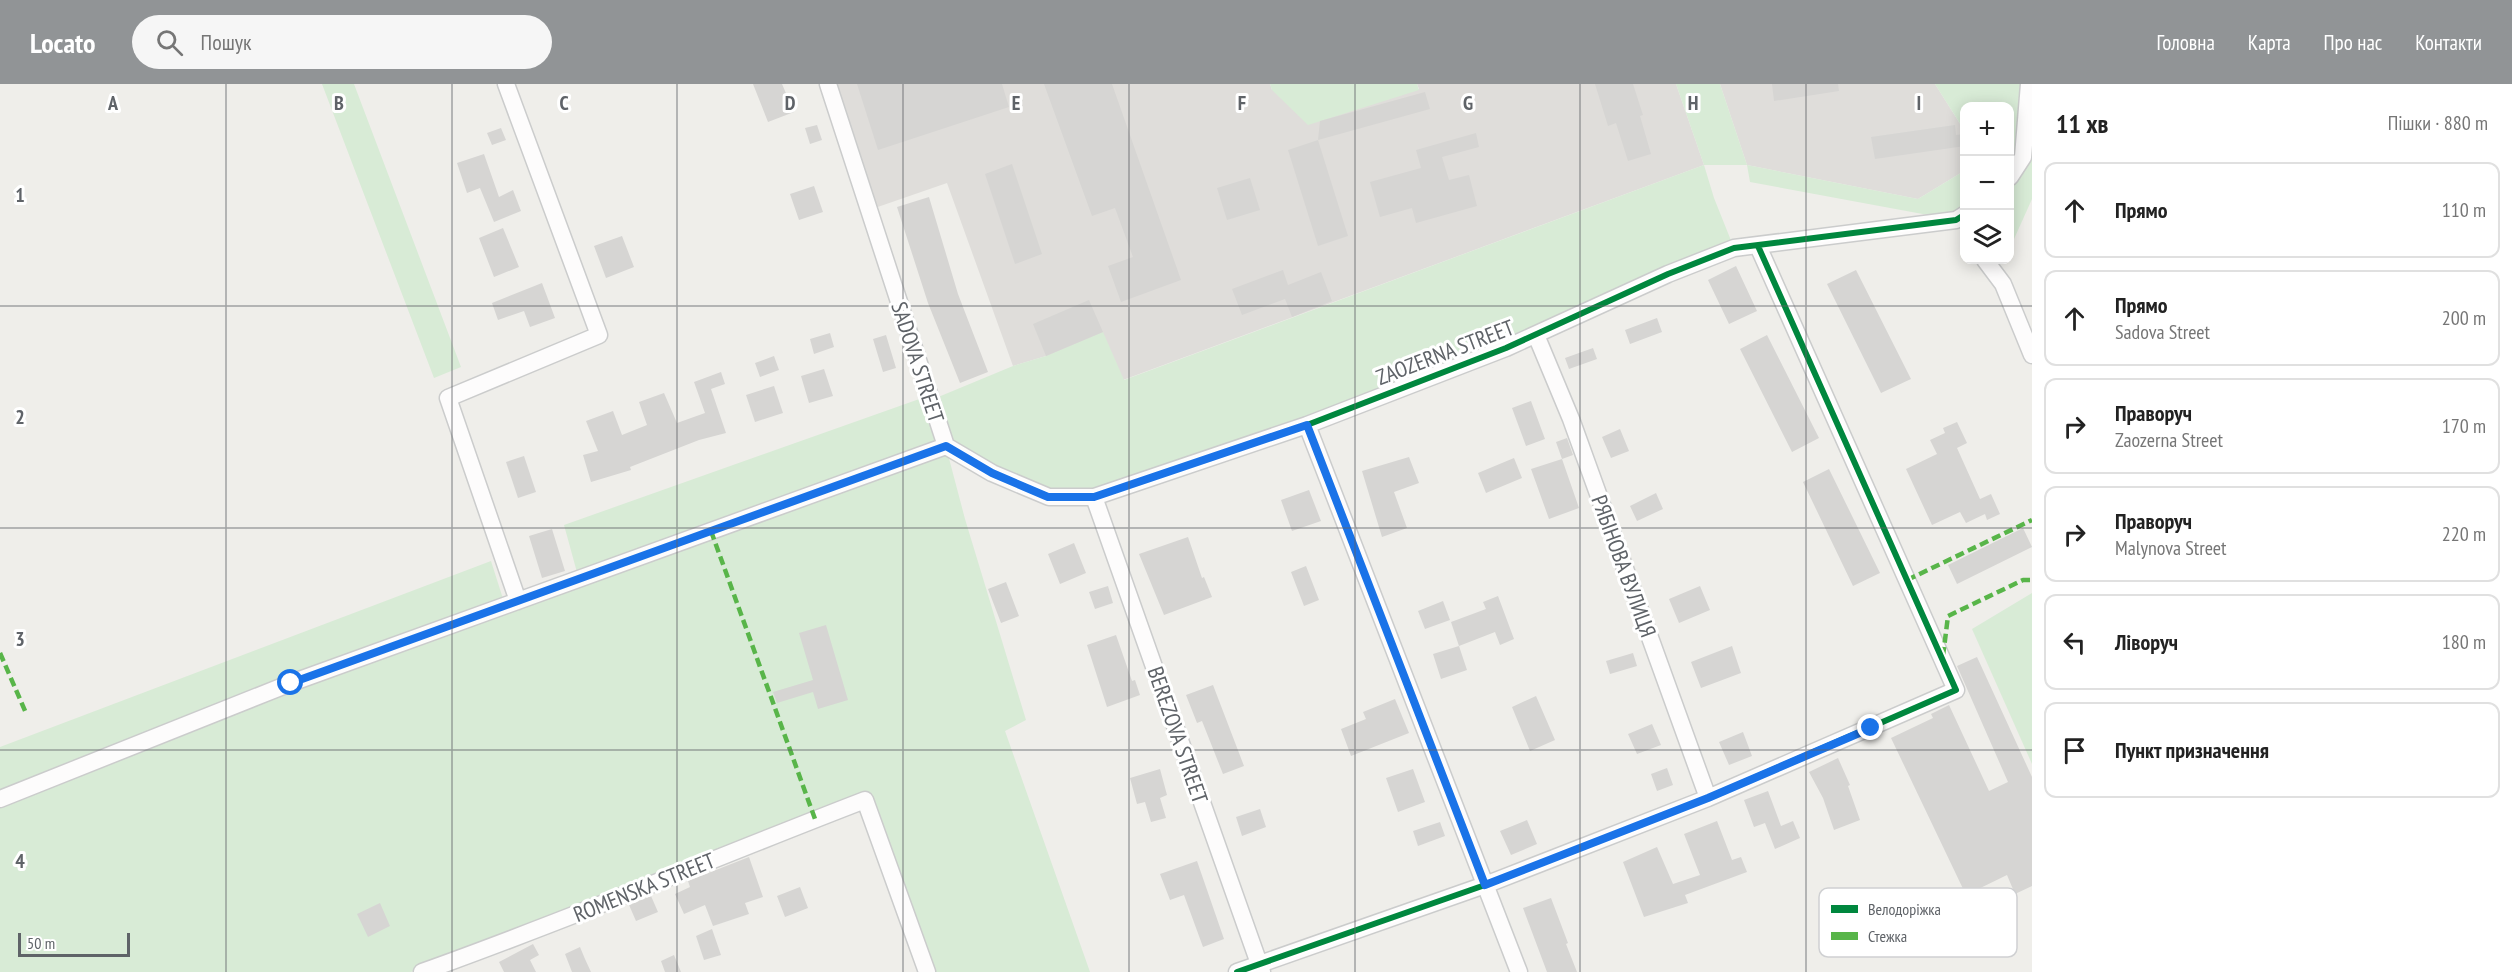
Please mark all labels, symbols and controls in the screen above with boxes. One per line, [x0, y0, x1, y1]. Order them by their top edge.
search box [132, 15, 552, 69]
text: Locato [30, 24, 96, 61]
icon: search [153, 26, 186, 59]
text: Пошук [201, 28, 252, 56]
text: Головна [2157, 29, 2215, 56]
text: Карта [2248, 29, 2291, 56]
text: Про нас [2324, 29, 2382, 56]
text: Контакти [2415, 29, 2482, 56]
text: A [107, 90, 119, 116]
text: B [334, 90, 344, 116]
text: C [559, 90, 569, 116]
text: D [785, 90, 796, 116]
text: E [1012, 90, 1020, 116]
text: F [1238, 90, 1246, 116]
text: G [1463, 90, 1473, 116]
text: H [1688, 90, 1698, 116]
text: I [1917, 90, 1921, 116]
map controls [1960, 102, 2014, 264]
button: + [1960, 102, 2014, 156]
text: 11 хв [2056, 107, 2108, 140]
text: Пішки · 880 m [2388, 110, 2488, 136]
button: − [1960, 156, 2014, 210]
text: 1 [15, 182, 25, 208]
icon: ahead [2058, 194, 2091, 227]
text: Прямо [2115, 196, 2168, 224]
text: 110 m [2442, 197, 2486, 223]
button: layers [1960, 210, 2014, 264]
text: Прямо [2115, 291, 2168, 319]
street label: SADOVA STREET [885, 298, 951, 426]
icon: ahead [2058, 302, 2091, 335]
text: 200 m [2442, 305, 2486, 331]
street label: ZAOZERNA STREET [1372, 313, 1518, 391]
text: Sadova Street [2115, 319, 2210, 345]
text: Праворуч [2115, 399, 2192, 427]
text: 2 [15, 404, 25, 430]
icon: right [2058, 410, 2091, 443]
text: 170 m [2442, 413, 2486, 439]
text: Zaozerna Street [2115, 427, 2223, 453]
street label: РЯБІНОВА ВУЛИЦЯ [1585, 491, 1663, 641]
text: Праворуч [2115, 507, 2192, 535]
icon: right [2058, 518, 2091, 551]
text: 220 m [2442, 521, 2486, 547]
text: Malynova Street [2115, 535, 2227, 561]
text: 3 [15, 626, 25, 652]
icon: left [2058, 626, 2091, 659]
text: Ліворуч [2115, 628, 2178, 656]
text: 180 m [2442, 629, 2486, 655]
street label: BEREZOVA STREET [1142, 663, 1215, 807]
route start [277, 669, 303, 695]
route end [1857, 714, 1883, 740]
icon: arrive [2058, 734, 2091, 767]
text: Пункт призначення [2115, 736, 2269, 764]
street label: ROMENSKA STREET [569, 846, 719, 928]
text: 4 [15, 848, 25, 874]
legend [1819, 888, 2017, 957]
text: Велодоріжка [1868, 899, 1941, 919]
text: Стежка [1868, 926, 1907, 946]
scale bar [18, 930, 130, 958]
text: 50 m [27, 933, 55, 953]

